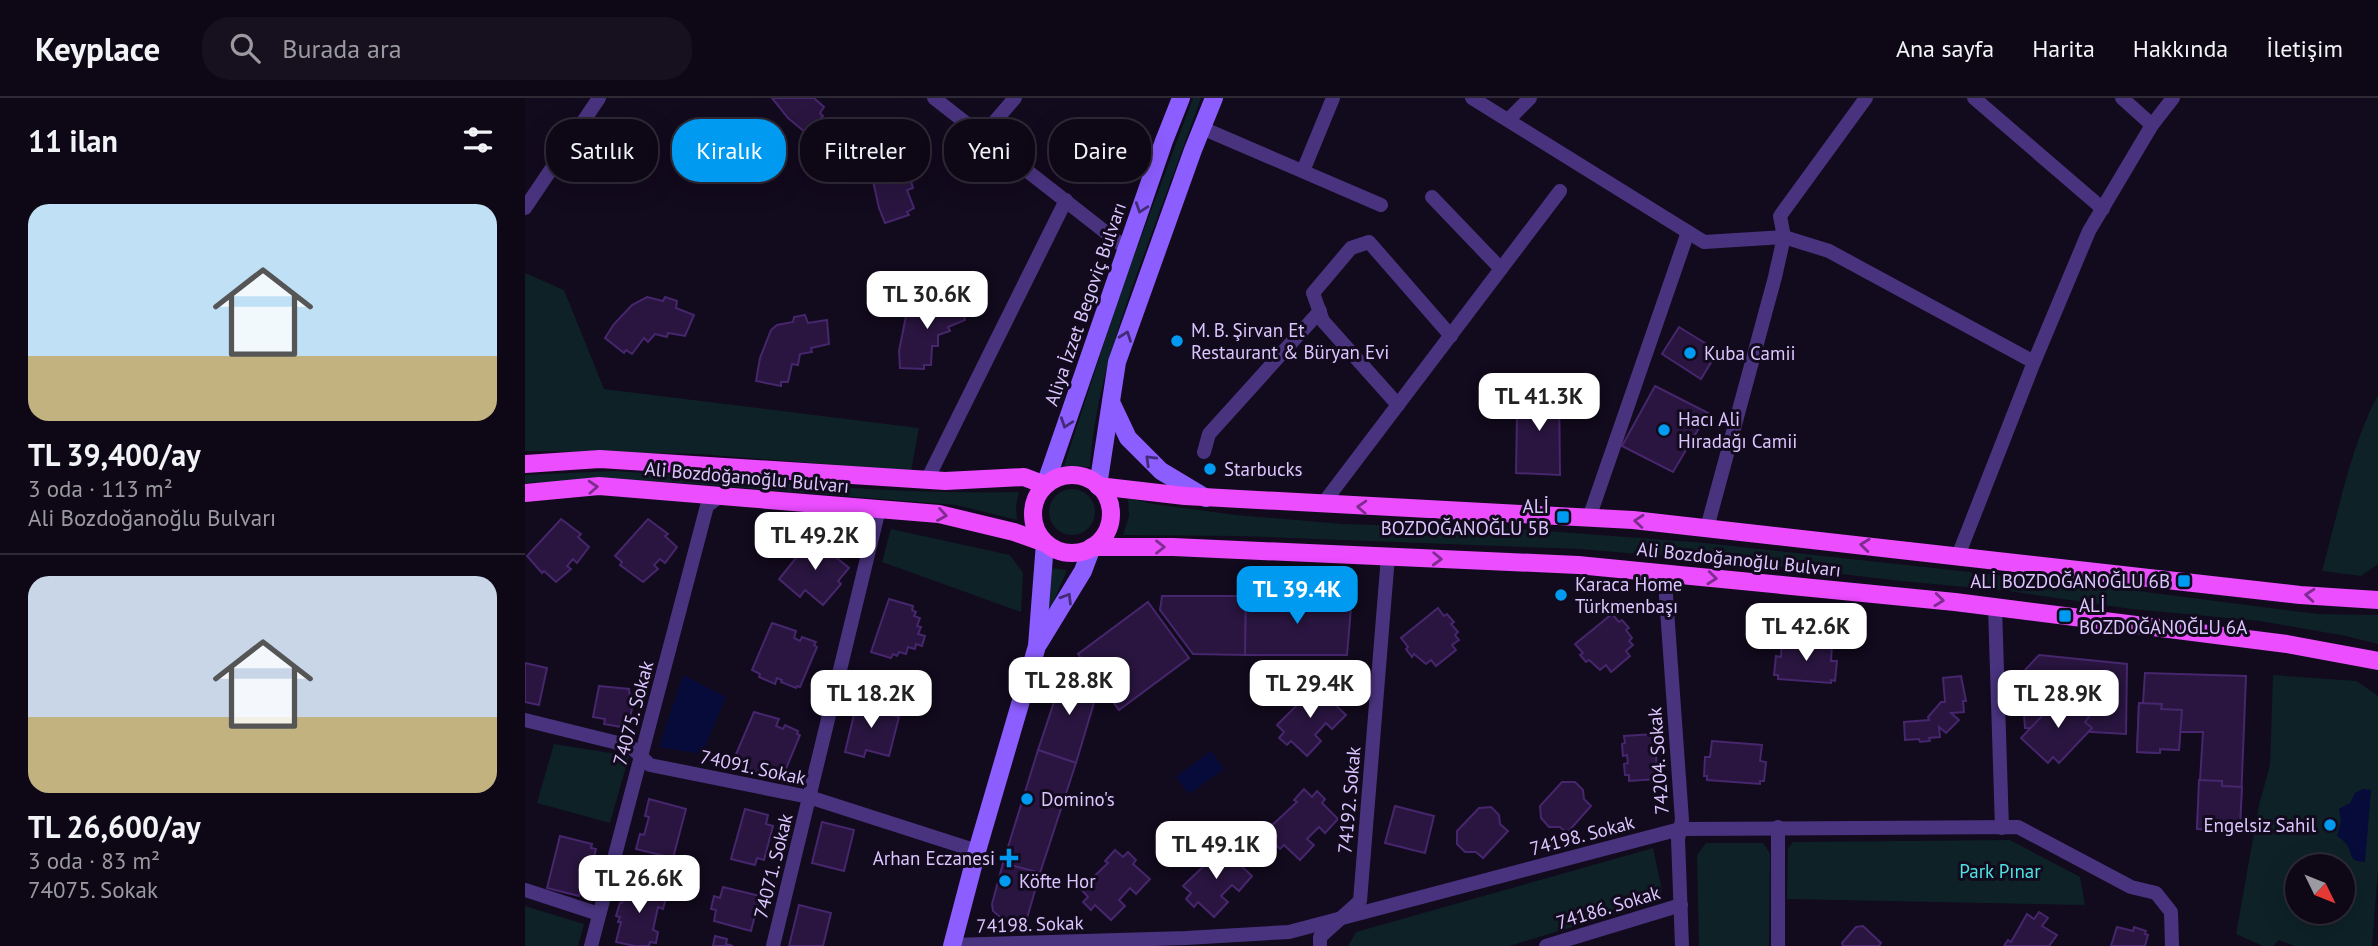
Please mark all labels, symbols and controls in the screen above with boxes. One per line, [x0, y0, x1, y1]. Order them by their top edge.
search box [202, 17, 692, 80]
text: Keyplace [35, 27, 160, 70]
icon: search [226, 29, 264, 67]
text: Burada ara [282, 32, 402, 65]
text: Ana sayfa [1896, 33, 1994, 64]
text: Harita [2032, 33, 2095, 64]
text: Hakkında [2133, 33, 2228, 64]
text: İletişim [2266, 33, 2343, 64]
chip: Satılık [546, 119, 658, 182]
chip: Kiralık [672, 119, 786, 182]
chip: Filtreler [800, 119, 930, 182]
chip: Yeni [944, 119, 1035, 182]
chip: Daire [1049, 119, 1151, 182]
text: 11 ilan [28, 121, 118, 160]
icon: filters [459, 121, 497, 159]
street label: Aliya İzzet Begoviç Bulvarı [1039, 199, 1131, 409]
one-way arrow [1135, 201, 1149, 214]
icon: home [200, 249, 326, 375]
pin: TL 30.6K [855, 272, 999, 331]
text: TL 30.6K [883, 279, 971, 308]
place label: M. B. Şirvan Et Restaurant & Büryan Evi [1191, 318, 1389, 364]
one-way arrow [1118, 331, 1132, 343]
marker: M. B. Şirvan Et Restaurant & Büryan Evi [1169, 333, 1185, 349]
place label: Kuba Camii [1704, 341, 1796, 365]
marker: Kuba Camii [1682, 345, 1698, 361]
pin: TL 41.3K [1467, 374, 1611, 433]
text: TL 41.3K [1495, 381, 1583, 410]
place label: Hacı Ali Hıradağı Camii [1678, 407, 1797, 453]
one-way arrow [1060, 416, 1074, 428]
marker: Hacı Ali Hıradağı Camii [1656, 422, 1672, 438]
text: TL 39,400/ay [28, 435, 201, 474]
one-way arrow [1145, 455, 1158, 468]
street label: Ali Bozdoğanoğlu Bulvarı [644, 456, 850, 498]
place label: Starbucks [1224, 457, 1303, 481]
marker: Starbucks [1202, 461, 1218, 477]
text: 3 oda · 113 m² [28, 474, 173, 503]
one-way arrow [588, 480, 599, 495]
place label: ALİ BOZDOĞANOĞLU 5B [1381, 494, 1549, 540]
one-way arrow [1357, 500, 1368, 515]
text: Ali Bozdoğanoğlu Bulvarı [28, 503, 276, 532]
one-way arrow [936, 507, 948, 522]
marker: ALİ BOZDOĞANOĞLU 5B [1555, 509, 1571, 525]
pin: TL 49.2K [743, 512, 887, 572]
one-way arrow [1633, 514, 1644, 529]
text: TL 49.2K [771, 520, 859, 549]
street label: Ali Bozdoğanoğlu Bulvarı [1636, 536, 1842, 582]
one-way arrow [1859, 538, 1870, 553]
one-way arrow [1156, 539, 1166, 555]
one-way arrow [1431, 551, 1442, 566]
pin: TL 39.4K [1225, 566, 1369, 626]
place label: ALİ BOZDOĞANOĞLU 6B [1970, 569, 2170, 593]
one-way arrow [1707, 570, 1718, 585]
place label: Karaca Home Türkmenbaşı [1575, 572, 1682, 618]
marker: ALİ BOZDOĞANOĞLU 6B [2176, 573, 2192, 589]
text: TL 39.4K [1253, 574, 1341, 603]
marker: Karaca Home Türkmenbaşı [1553, 587, 1569, 603]
one-way arrow [2304, 588, 2315, 603]
one-way arrow [1058, 592, 1071, 605]
one-way arrow [1933, 592, 1944, 607]
place label: ALİ BOZDOĞANOĞLU 6A [2079, 593, 2247, 639]
pin: TL 42.6K [1734, 603, 1878, 663]
marker: ALİ BOZDOĞANOĞLU 6A [2057, 608, 2073, 624]
text: TL 42.6K [1762, 611, 1850, 640]
icon: home [200, 621, 326, 747]
street label: 74075. Sokak [608, 658, 658, 768]
pin: TL 28.8K [997, 658, 1141, 717]
pin: TL 29.4K [1238, 660, 1382, 720]
text: TL 28.8K [1025, 665, 1113, 694]
text: TL 29.4K [1266, 668, 1354, 697]
pin: TL 18.2K [799, 670, 943, 730]
pin: TL 28.9K [1986, 670, 2130, 730]
text: TL 18.2K [827, 678, 915, 707]
text: TL 28.9K [2014, 678, 2102, 707]
street label: 74204. Sokak [1642, 707, 1674, 815]
street label: 74091. Sokak [698, 744, 808, 790]
street label: 74192. Sokak [1332, 745, 1366, 855]
place label: Domino's [1041, 787, 1115, 811]
marker: Domino's [1019, 791, 1035, 807]
text: TL 26,600/ay [28, 807, 201, 846]
street label: 74198. Sokak [1527, 810, 1637, 860]
street label: 74071. Sokak [748, 811, 798, 921]
place label: Engelsiz Sahil [2203, 813, 2316, 837]
marker: Engelsiz Sahil [2322, 817, 2338, 833]
pin: TL 49.1K [1144, 822, 1288, 881]
text: TL 49.1K [1172, 829, 1260, 858]
text: 3 oda · 83 m² [28, 846, 160, 875]
place label: Arhan Eczanesi [873, 846, 995, 870]
marker: Arhan Eczanesi [1001, 850, 1017, 866]
north arrow [2285, 854, 2355, 924]
map controls [2285, 854, 2355, 924]
pin: TL 26.6K [567, 856, 711, 915]
park label: Park Pınar [1959, 859, 2041, 883]
text: TL 26.6K [595, 863, 683, 892]
place label: Köfte Hor [1019, 869, 1096, 893]
marker: Köfte Hor [997, 873, 1013, 889]
text: 74075. Sokak [28, 875, 158, 904]
street label: 74186. Sokak [1553, 880, 1663, 934]
street label: 74198. Sokak [976, 910, 1084, 938]

